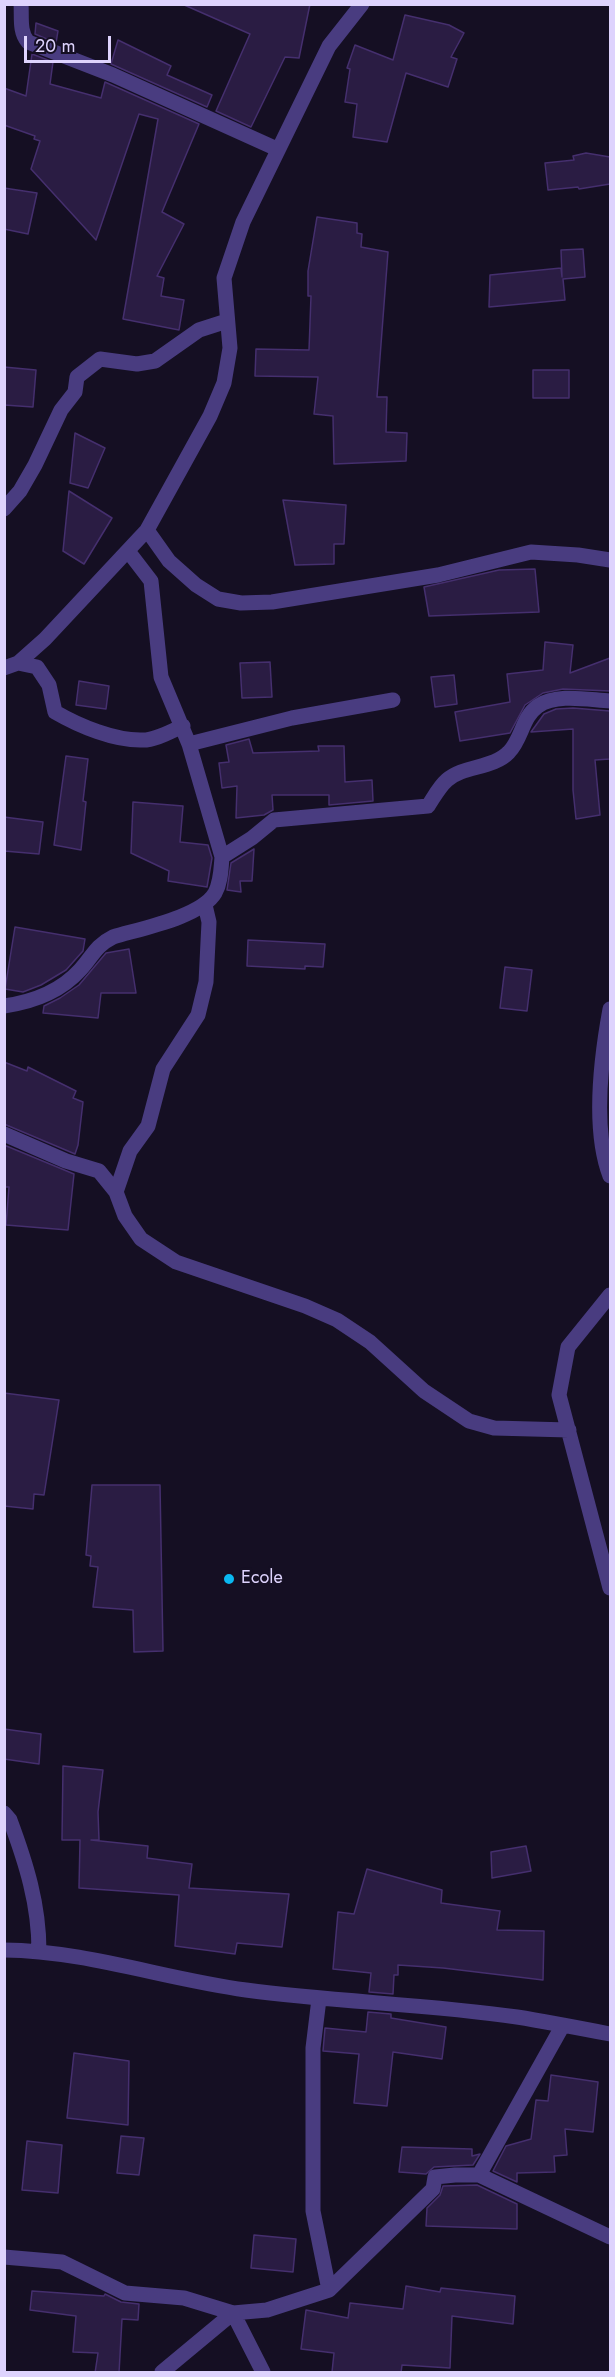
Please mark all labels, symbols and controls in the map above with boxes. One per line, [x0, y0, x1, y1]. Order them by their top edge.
scale bar [27, 24, 114, 62]
text: 20 m [35, 33, 75, 59]
place label: Ecole [241, 1568, 283, 1590]
marker: Ecole [222, 1572, 236, 1586]

